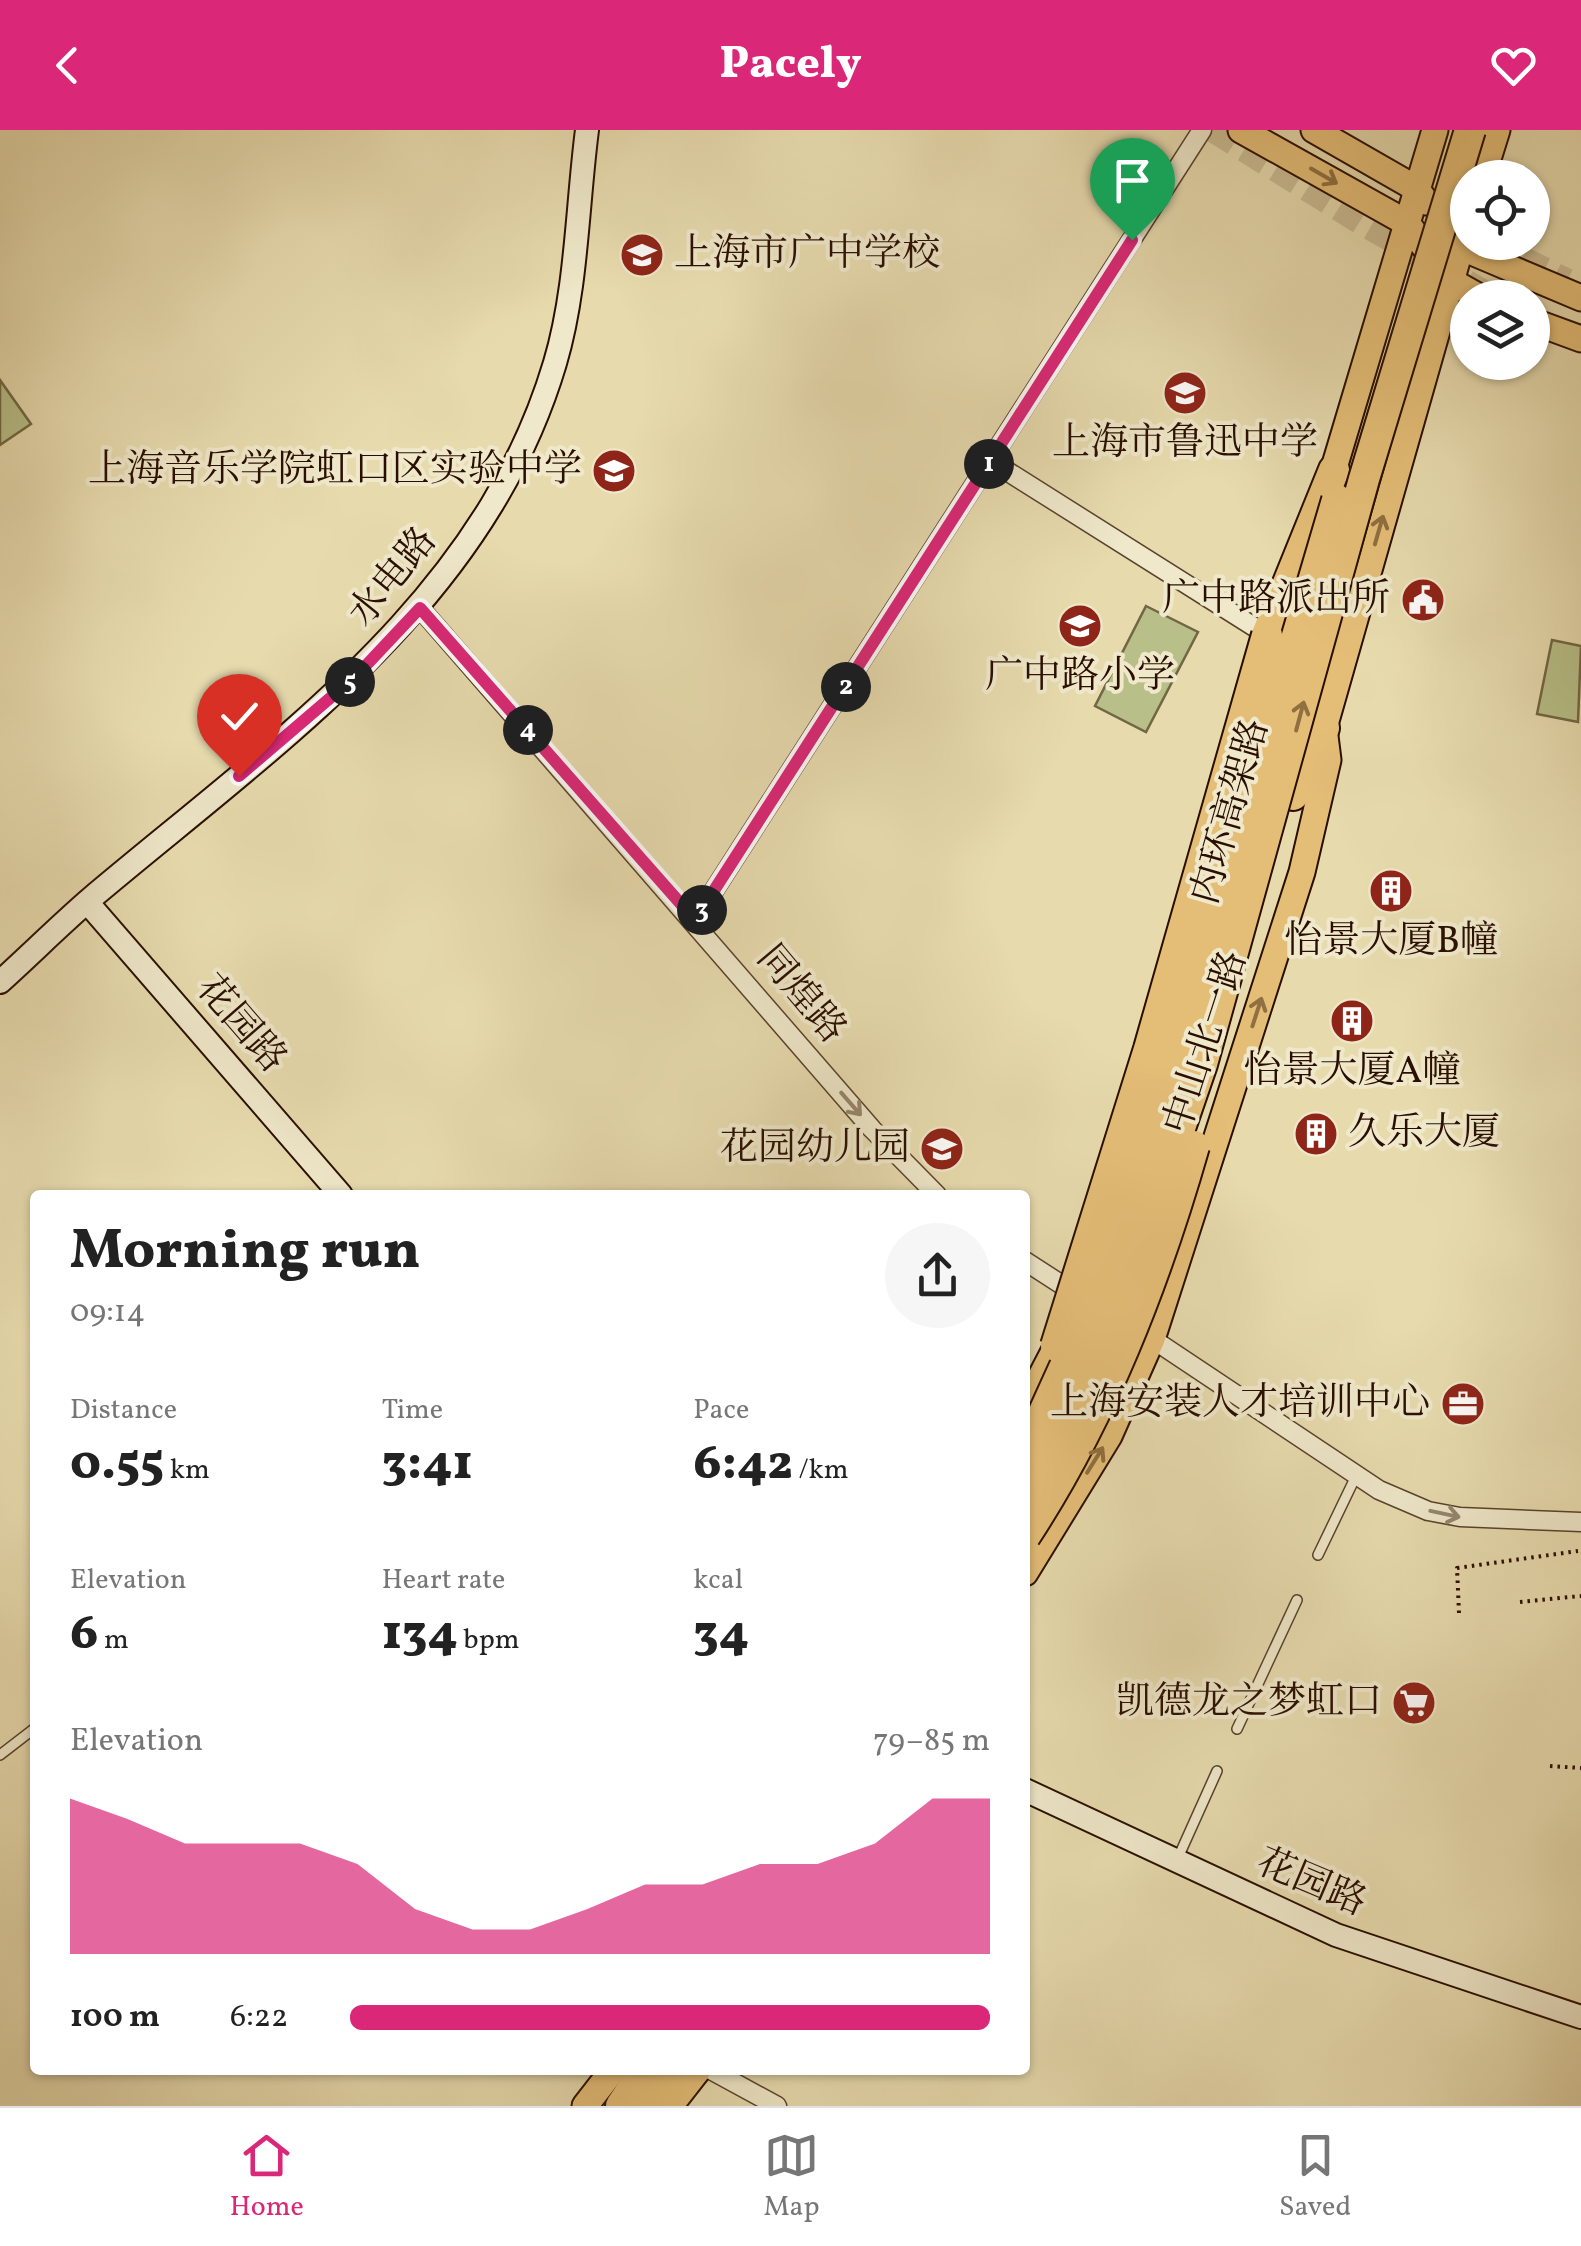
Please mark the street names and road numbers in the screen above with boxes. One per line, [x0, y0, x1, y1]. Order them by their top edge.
street label: 水电路 [338, 517, 450, 639]
street label: 内环高架路 [1180, 713, 1284, 911]
street label: 同煌路 [743, 934, 857, 1056]
street label: 中山北一路 [1152, 944, 1262, 1142]
street label: 花园路 [183, 965, 297, 1085]
street label: 花园路 [1248, 1837, 1374, 1931]

